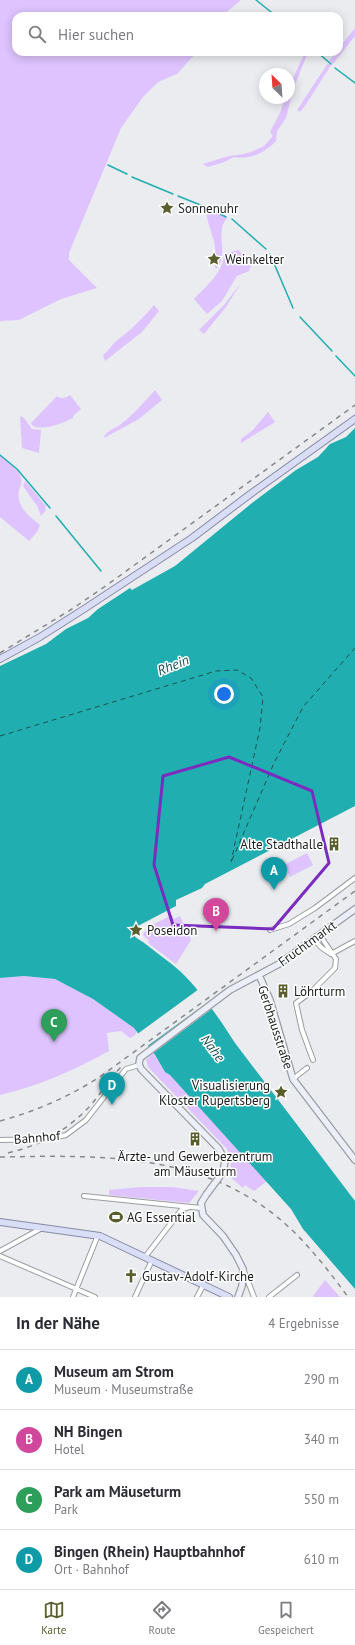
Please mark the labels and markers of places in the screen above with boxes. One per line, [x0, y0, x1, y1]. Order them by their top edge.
place icon: Sonnenuhr [159, 200, 175, 216]
place label: Sonnenuhr [178, 200, 239, 217]
place icon: Weinkelter [206, 251, 222, 267]
place label: Weinkelter [225, 251, 285, 268]
place label: Alte Stadthalle [240, 836, 323, 853]
building icon: Alte Stadthalle [326, 836, 342, 852]
pin: A [261, 857, 287, 890]
pin: B [203, 898, 229, 931]
place icon: Poseidon [128, 922, 144, 938]
place label: Poseidon [147, 922, 197, 939]
building icon: Löhrturm [275, 983, 291, 999]
place label: Löhrturm [294, 983, 345, 1000]
pin: C [41, 1009, 67, 1042]
pin: D [99, 1072, 125, 1105]
place label: Visualisierung Kloster Rupertsberg [159, 1077, 270, 1109]
place icon: Visualisierung Kloster Rupertsberg [273, 1084, 289, 1100]
building icon: Ärzte- und Gewerbezentrum am Mäuseturm [187, 1131, 203, 1147]
place label: Ärzte- und Gewerbezentrum am Mäuseturm [118, 1148, 272, 1180]
sports icon: AG Essential [108, 1209, 124, 1225]
place label: AG Essential [127, 1209, 196, 1226]
church icon: Gustav-Adolf-Kirche [123, 1268, 139, 1284]
place label: Gustav-Adolf-Kirche [142, 1268, 254, 1285]

